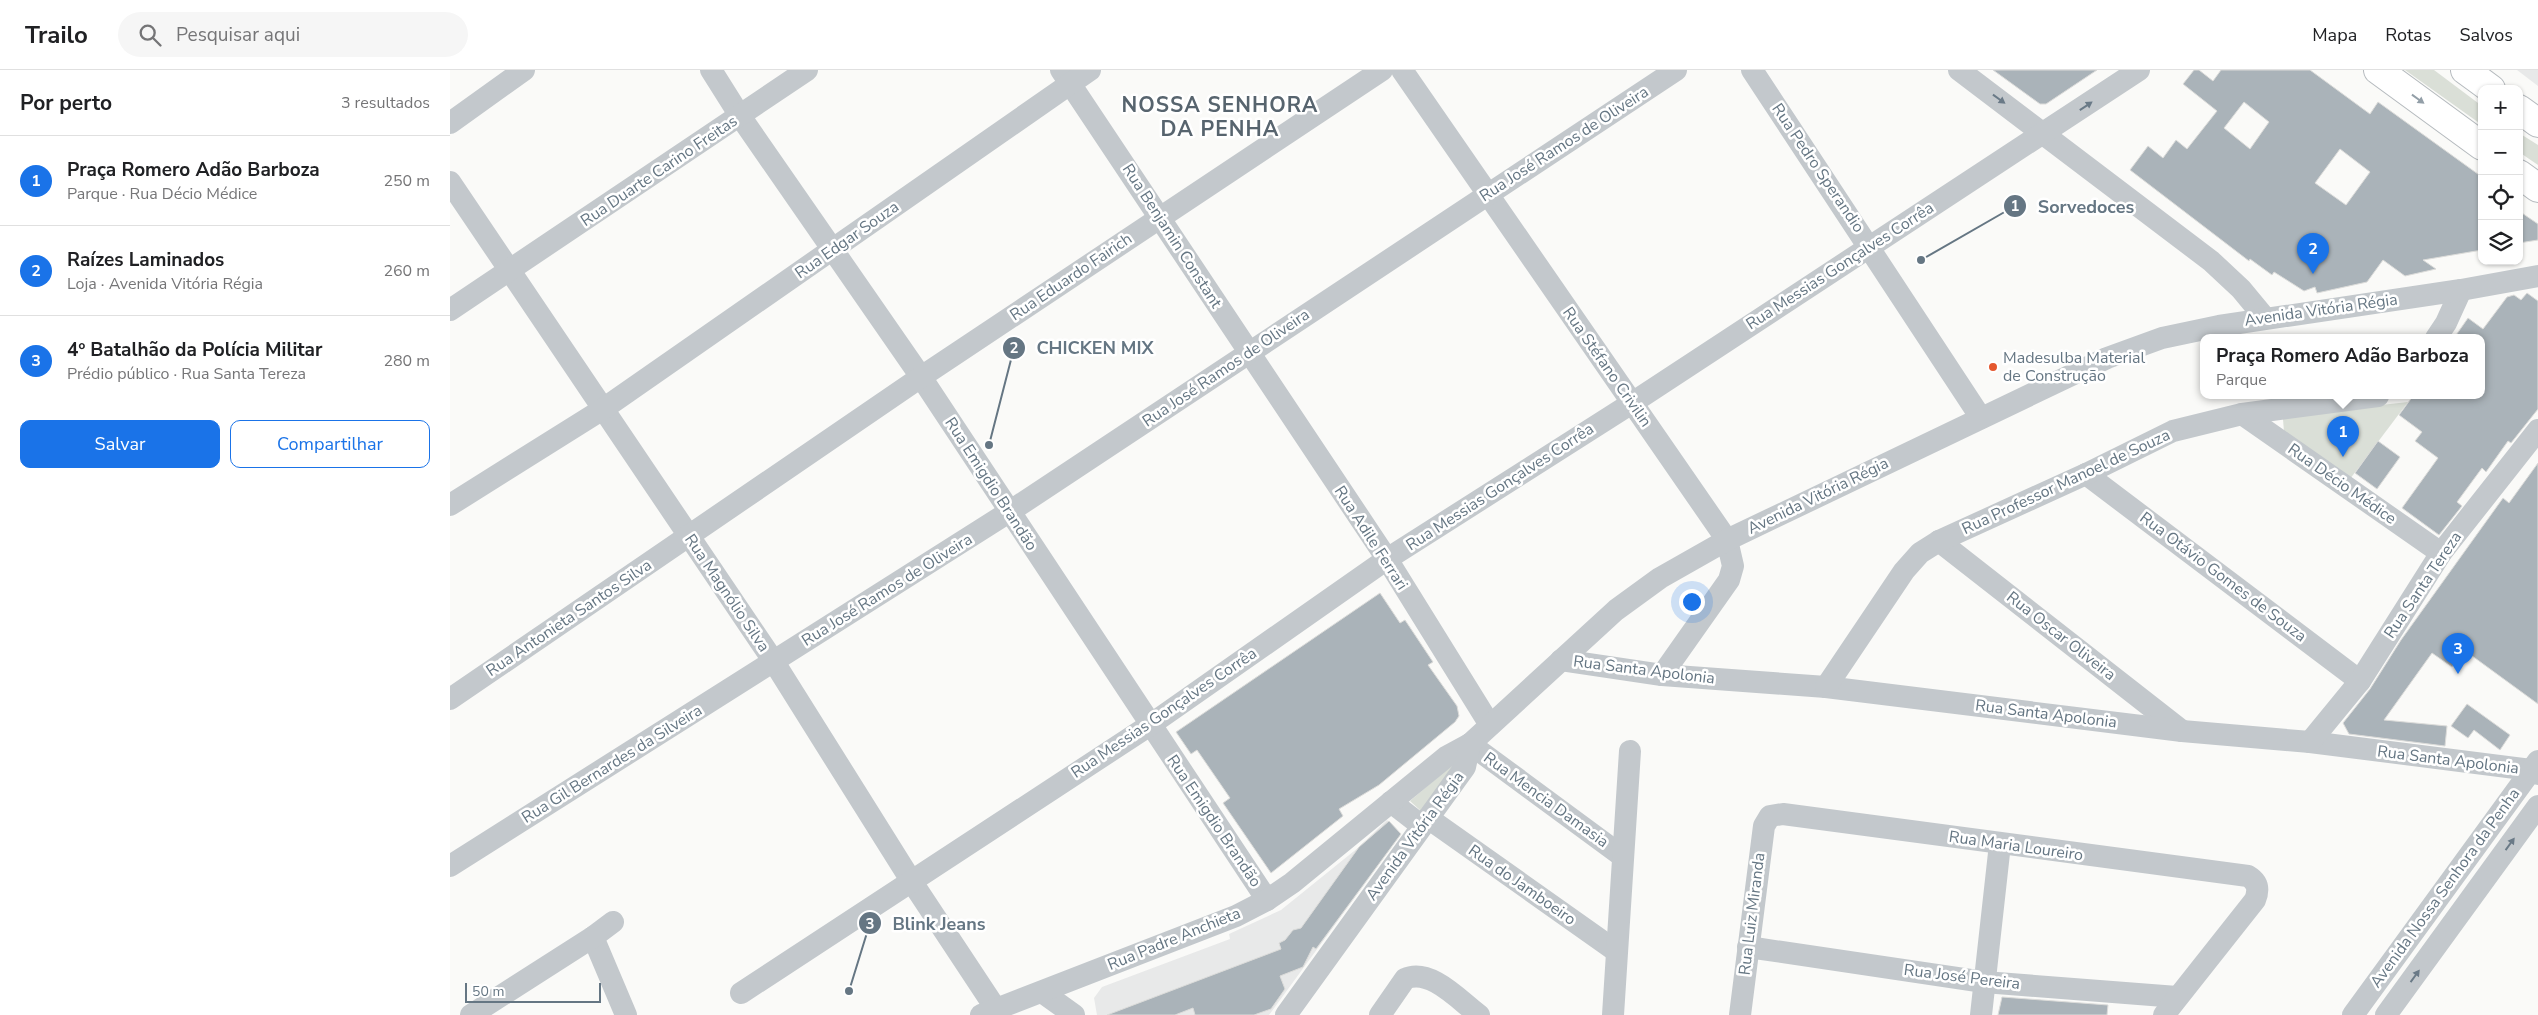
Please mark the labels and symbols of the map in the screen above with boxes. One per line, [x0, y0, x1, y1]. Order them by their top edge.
street label: Rua José Ramos de Oliveira [1475, 81, 1653, 207]
district label: NOSSA SENHORA DA PENHA [1122, 91, 1318, 143]
one-way arrow [1992, 94, 2006, 104]
one-way arrow [2411, 94, 2425, 104]
street label: Rua Pedro Sperandio [1767, 99, 1869, 237]
one-way arrow [2079, 101, 2092, 111]
street label: Rua Duarte Carino Freitas [576, 110, 742, 232]
street label: Rua Benjamin Constant [1117, 160, 1227, 313]
callout: Sorvedoces [2003, 190, 2144, 223]
text: Sorvedoces [2038, 195, 2134, 219]
street label: Rua Edgar Souza [791, 196, 903, 284]
text: 1 [2010, 196, 2020, 216]
street label: Rua Messias Gonçalves Corrêa [1742, 197, 1938, 335]
street label: Rua Eduardo Fairich [1006, 228, 1136, 326]
pin: 2 [2297, 233, 2329, 274]
street label: Avenida Vitória Régia [2243, 288, 2399, 332]
street label: Rua Stéfano Crivilin [1557, 303, 1657, 431]
street label: Rua José Ramos de Oliveira [1138, 304, 1314, 432]
callout: CHICKEN MIX [1001, 331, 1163, 364]
text: CHICKEN MIX [1036, 336, 1155, 360]
text: 2 [1009, 338, 1019, 358]
place label: Madesulba Material de Construção [2003, 347, 2145, 387]
marker: Madesulba Material de Construção [1987, 361, 1999, 373]
street label: Rua Emigdio Brandão [940, 413, 1043, 555]
pin: 1 [2327, 416, 2359, 457]
street label: Rua Messias Gonçalves Corrêa [1402, 418, 1598, 556]
street label: Rua Professor Manoel de Souza [1958, 424, 2174, 540]
street label: Rua Décio Médice [2283, 438, 2401, 530]
street label: Avenida Vitória Régia [1744, 452, 1892, 540]
street label: Rua Adile Ferrari [1329, 481, 1413, 595]
street label: Rua Otávio Gomes de Souza [2135, 507, 2311, 647]
street label: Rua Santa Tereza [2379, 527, 2467, 643]
street label: Rua José Ramos de Oliveira [797, 528, 977, 652]
street label: Rua Magnólio Silva [679, 530, 775, 656]
street label: Rua Antonieta Santos Silva [482, 554, 656, 682]
street label: Rua Oscar Oliveira [2002, 586, 2120, 686]
your location [1679, 589, 1705, 615]
pin: 3 [2442, 633, 2474, 674]
street label: Rua Messias Gonçalves Corrêa [1067, 642, 1261, 784]
street label: Rua Santa Apolonia [1572, 650, 1716, 690]
street label: Rua Santa Apolonia [1974, 694, 2118, 734]
street label: Rua Gil Bernardes da Silveira [518, 699, 706, 829]
street label: Rua Santa Apolonia [2376, 740, 2520, 780]
street label: Rua Mencia Damasia [1479, 747, 1613, 853]
street label: Rua Emigdio Brandão [1161, 751, 1267, 892]
street label: Avenida Vitória Régia [1361, 767, 1469, 905]
street label: Avenida Nossa Senhora da Penha [2365, 784, 2525, 992]
street label: Rua Maria Loureiro [1947, 826, 2085, 866]
one-way arrow [2505, 837, 2515, 851]
street label: Rua do Jamboeiro [1464, 840, 1580, 930]
street label: Rua Luiz Miranda [1734, 851, 1770, 977]
street label: Rua Padre Anchieta [1104, 902, 1244, 976]
callout: Blink Jeans [857, 907, 995, 940]
text: Blink Jeans [892, 912, 986, 936]
text: 3 [865, 914, 875, 934]
street label: Rua José Pereira [1903, 959, 2021, 995]
one-way arrow [2409, 970, 2420, 983]
scale bar [465, 980, 601, 1003]

